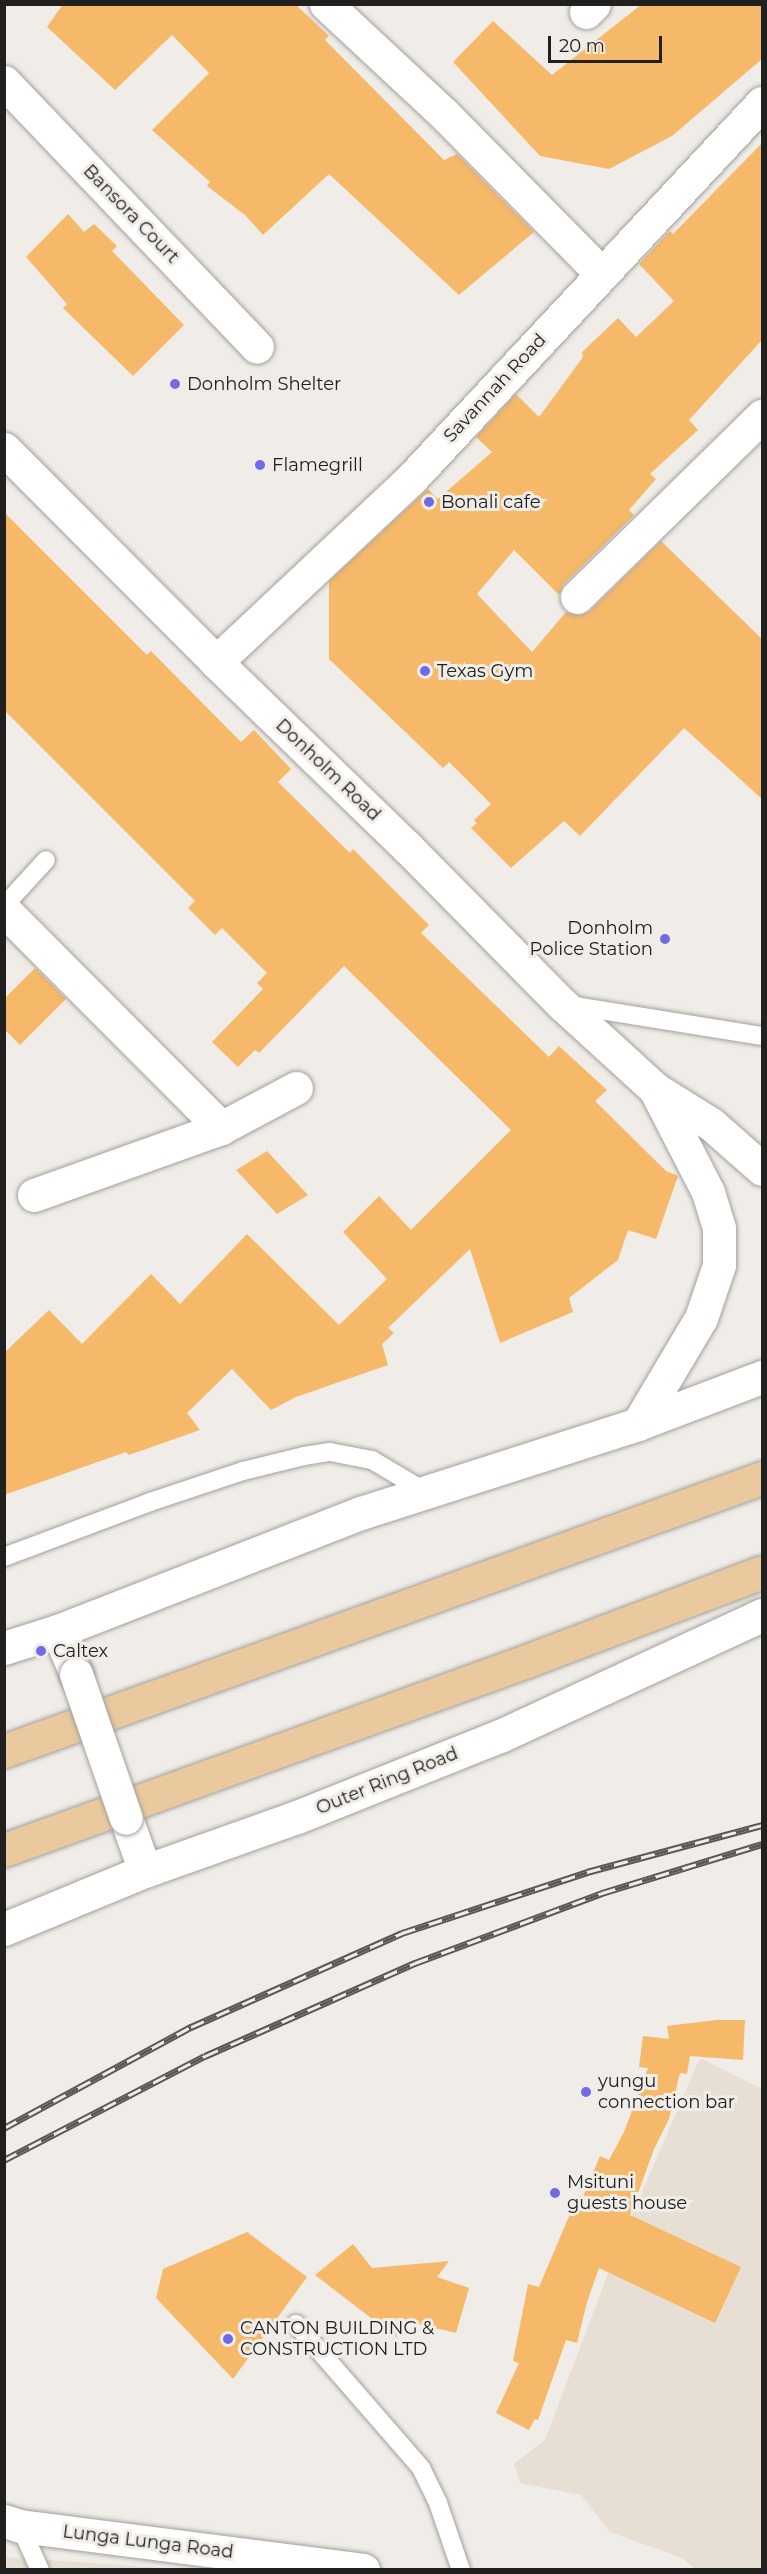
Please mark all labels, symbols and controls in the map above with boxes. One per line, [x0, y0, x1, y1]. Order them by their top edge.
scale bar [551, 24, 665, 62]
text: 20 m [559, 35, 605, 57]
street label: Bansora Court [79, 160, 183, 268]
street label: Savannah Road [439, 329, 551, 447]
place label: Donholm Shelter [187, 373, 341, 395]
marker: Donholm Shelter [168, 377, 182, 391]
place label: Flamegrill [272, 454, 363, 476]
marker: Flamegrill [253, 458, 267, 472]
place label: Bonali cafe [441, 491, 541, 513]
marker: Bonali cafe [422, 495, 436, 509]
place label: Texas Gym [437, 660, 533, 682]
marker: Texas Gym [418, 664, 432, 678]
street label: Donholm Road [271, 714, 385, 826]
place label: Donholm Police Station [530, 918, 653, 960]
marker: Donholm Police Station [658, 932, 672, 946]
place label: Caltex [53, 1640, 108, 1662]
marker: Caltex [34, 1644, 48, 1658]
street label: Outer Ring Road [313, 1743, 461, 1819]
place label: yungu connection bar [598, 2071, 735, 2114]
marker: yungu connection bar [579, 2085, 593, 2099]
place label: Msituni guests house [567, 2172, 687, 2214]
marker: Msituni guests house [548, 2186, 562, 2200]
place label: CANTON BUILDING & CONSTRUCTION LTD [240, 2318, 434, 2360]
marker: CANTON BUILDING & CONSTRUCTION LTD [221, 2332, 235, 2346]
street label: Lunga Lunga Road [61, 2521, 235, 2563]

